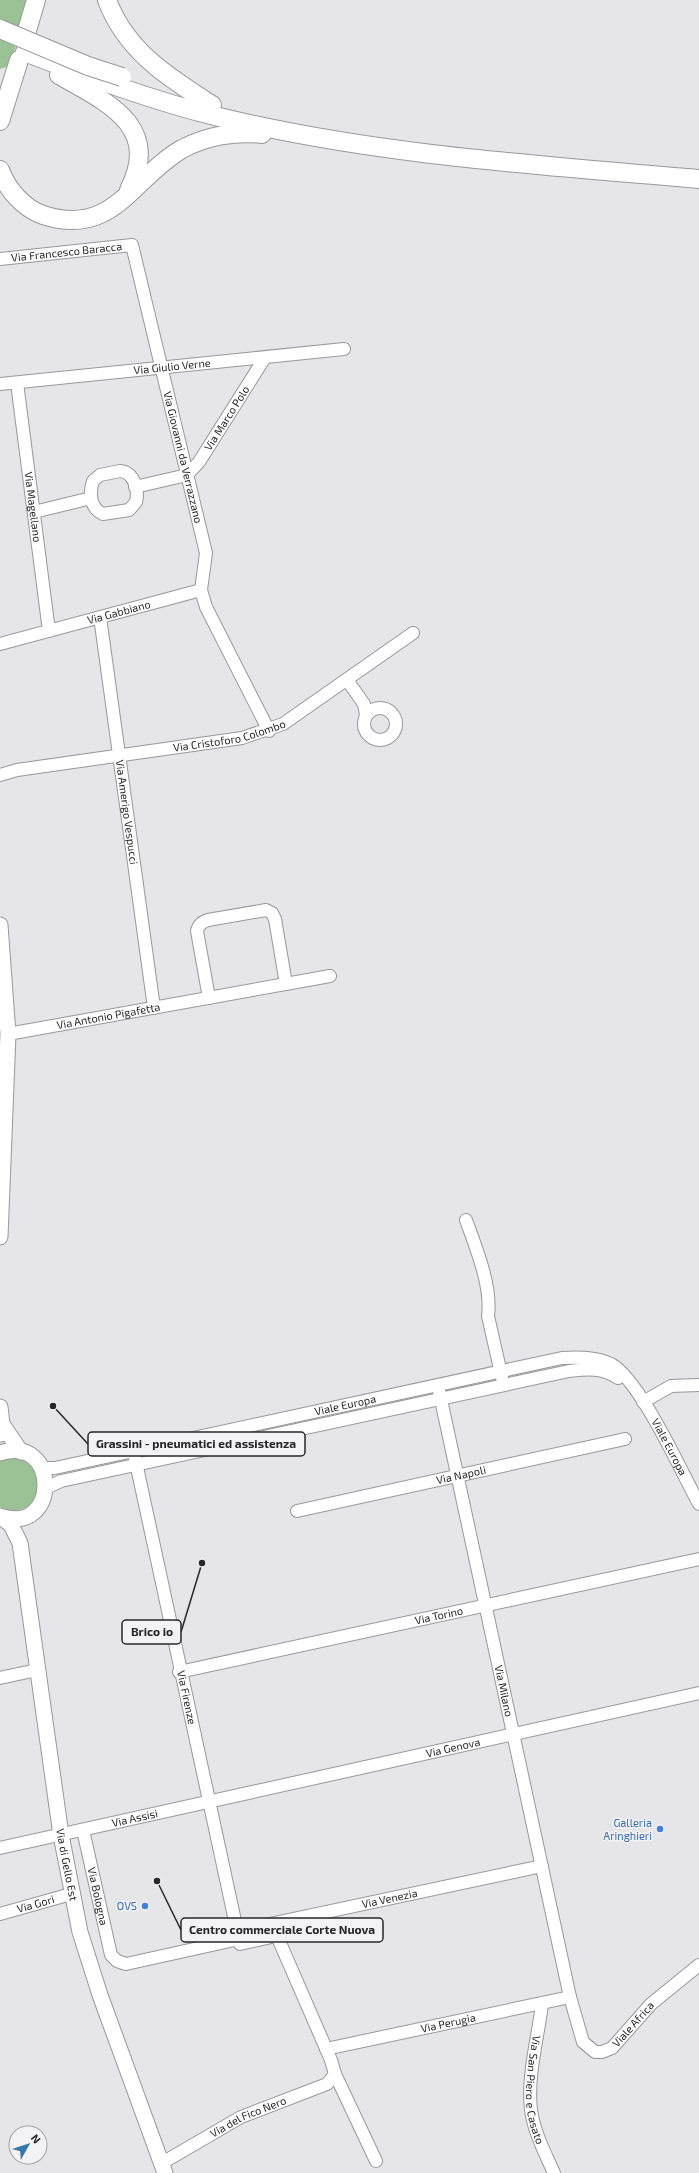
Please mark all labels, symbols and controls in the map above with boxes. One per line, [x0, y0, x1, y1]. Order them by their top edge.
street label: Via Francesco Baracca [10, 239, 123, 264]
street label: Via Giulio Verne [133, 356, 211, 376]
street label: Via Marco Polo [201, 383, 252, 453]
street label: Via Giovanni da Verrazzano [161, 390, 206, 524]
street label: Via Magellano [23, 471, 44, 543]
street label: Via Gabbiano [86, 597, 152, 626]
street label: Via Cristoforo Colombo [172, 717, 287, 754]
street label: Via Amerigo Vespucci [114, 759, 141, 865]
street label: Via Antonio Pigafetta [55, 1000, 161, 1031]
street label: Viale Europa [313, 1392, 377, 1418]
street label: Viale Europa [649, 1416, 690, 1477]
callout: Grassini - pneumatici ed assistenza [88, 1432, 305, 1456]
text: Grassini - pneumatici ed assistenza [96, 1436, 296, 1450]
street label: Via Napoli [435, 1463, 487, 1486]
street label: Via Torino [414, 1603, 464, 1627]
callout: Brico io [122, 1620, 181, 1644]
text: Brico io [131, 1624, 173, 1638]
street label: Via Milano [492, 1664, 516, 1718]
street label: Via Firenze [175, 1669, 199, 1726]
street label: Via Genova [425, 1735, 481, 1759]
street label: Via Assisi [110, 1806, 159, 1829]
place label: Galleria Aringhieri [603, 1816, 652, 1842]
marker: Galleria Aringhieri [655, 1824, 665, 1834]
street label: Via di Gello Est [54, 1828, 81, 1902]
street label: Via Bologna [86, 1866, 111, 1927]
street label: Via Venezia [360, 1886, 419, 1910]
street label: Via Gori [15, 1892, 56, 1915]
place label: OVS [117, 1899, 137, 1912]
marker: OVS [140, 1901, 150, 1911]
callout: Centro commerciale Corte Nuova [181, 1918, 383, 1942]
text: Centro commerciale Corte Nuova [189, 1922, 375, 1936]
street label: Viale Africa [609, 1999, 656, 2049]
street label: Via Perugia [419, 2010, 477, 2035]
street label: Via San Piero e Casato [524, 2035, 547, 2146]
street label: Via del Fico Nero [208, 2093, 288, 2140]
north arrow [8, 2125, 48, 2165]
text: N [29, 2131, 44, 2146]

